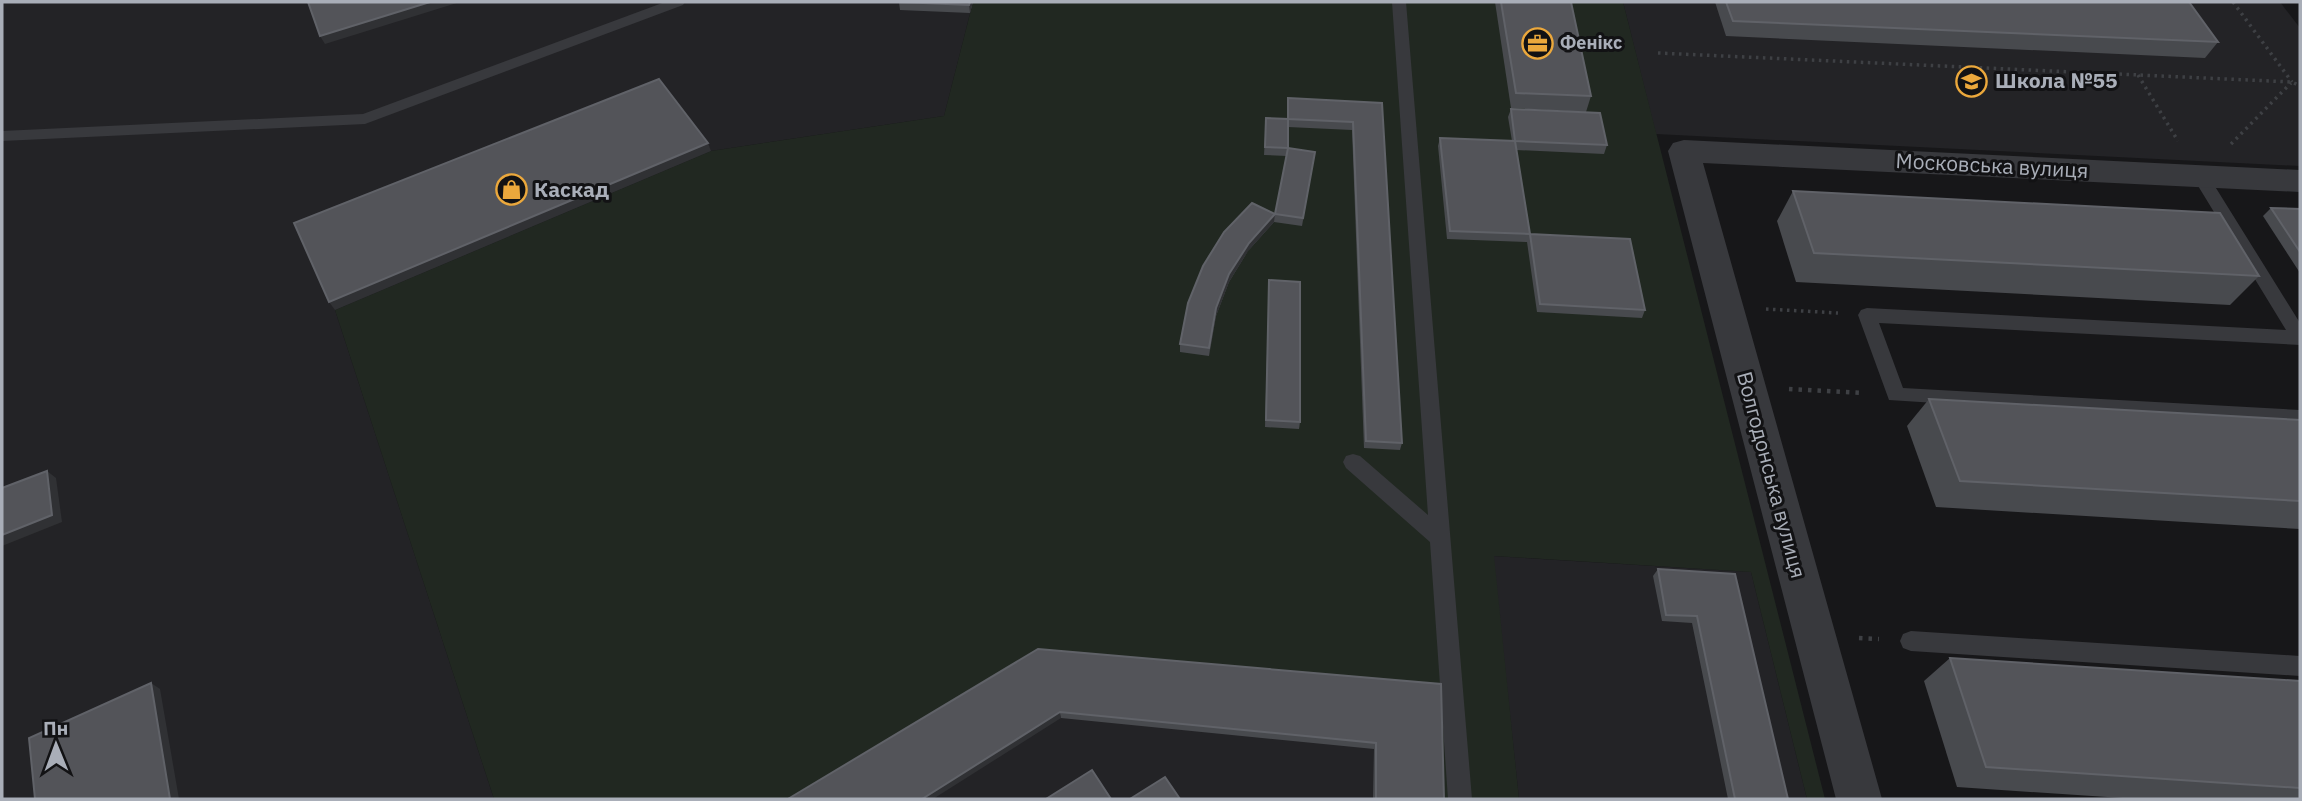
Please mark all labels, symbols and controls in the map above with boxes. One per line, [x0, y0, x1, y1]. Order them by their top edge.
office icon: Фенікс [1520, 26, 1554, 60]
place label: Фенікс [1560, 31, 1622, 54]
school or university icon: Школа №55 [1955, 64, 1989, 98]
place label: Школа №55 [1995, 66, 2118, 94]
street label: Московська вулиця [1895, 146, 2089, 184]
shop icon: Каскад [494, 173, 528, 207]
place label: Каскад [534, 175, 609, 203]
street label: Волгодонська вулиця [1731, 368, 1813, 581]
north arrow [21, 710, 91, 780]
text: Пн [43, 716, 68, 740]

